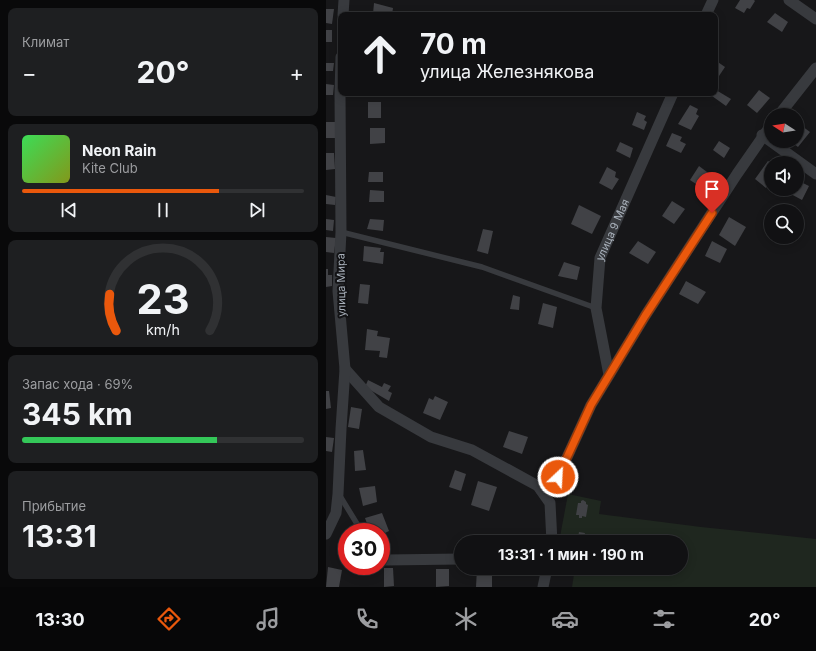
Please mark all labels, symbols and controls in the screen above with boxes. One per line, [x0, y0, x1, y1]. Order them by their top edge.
text: 70 m [420, 27, 487, 61]
icon: ahead [354, 28, 406, 80]
text: Климат [22, 34, 69, 50]
text: 20° [137, 54, 189, 90]
text: − [22, 60, 37, 86]
text: + [289, 60, 304, 86]
text: улица Железнякова [420, 61, 594, 82]
north arrow [764, 108, 804, 148]
map controls [764, 108, 804, 244]
text: Neon Rain [82, 141, 156, 160]
button: sound [764, 156, 804, 196]
text: Kite Club [82, 160, 138, 176]
pin [695, 172, 729, 213]
icon: arrive [701, 178, 723, 200]
street label: улица 9 Мая [593, 197, 632, 263]
icon: previous [58, 199, 80, 221]
icon: pause [152, 199, 174, 221]
icon: next [246, 199, 268, 221]
button: search [764, 204, 804, 244]
street label: улица Мира [333, 253, 349, 317]
text: 23 [136, 274, 190, 324]
text: km/h [146, 321, 180, 338]
text: Запас хода · 69% [22, 376, 133, 392]
text: 345 km [22, 396, 133, 432]
position arrow [537, 456, 579, 498]
text: Прибытие [22, 498, 86, 514]
text: 13:31 [22, 518, 97, 554]
speed limit sign: 30 [338, 523, 390, 575]
text: 13:31 · 1 мин · 190 m [498, 545, 644, 564]
icon: directions [155, 605, 183, 633]
icon: music [254, 605, 282, 633]
icon: phone [353, 605, 381, 633]
icon: climate [452, 605, 480, 633]
icon: car [551, 605, 579, 633]
icon: filters [650, 605, 678, 633]
text: 13:30 [35, 609, 85, 630]
text: 20° [749, 609, 780, 630]

